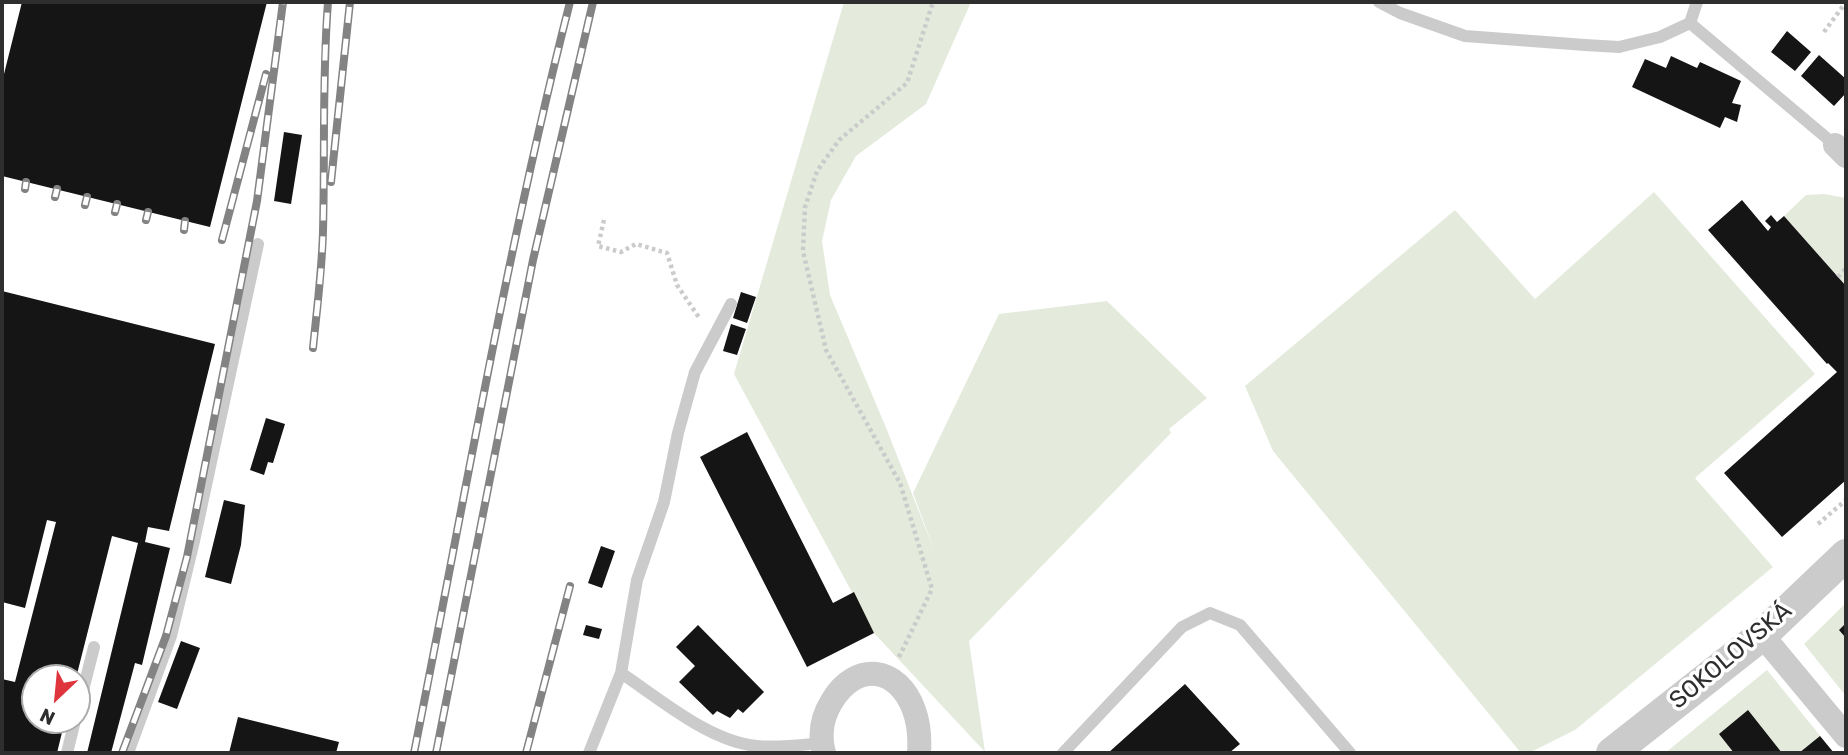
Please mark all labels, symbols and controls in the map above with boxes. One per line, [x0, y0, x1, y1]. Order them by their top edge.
street label: SOKOLOVSKÁ [1664, 597, 1798, 715]
north arrow [21, 664, 91, 734]
text: N [36, 703, 59, 730]

